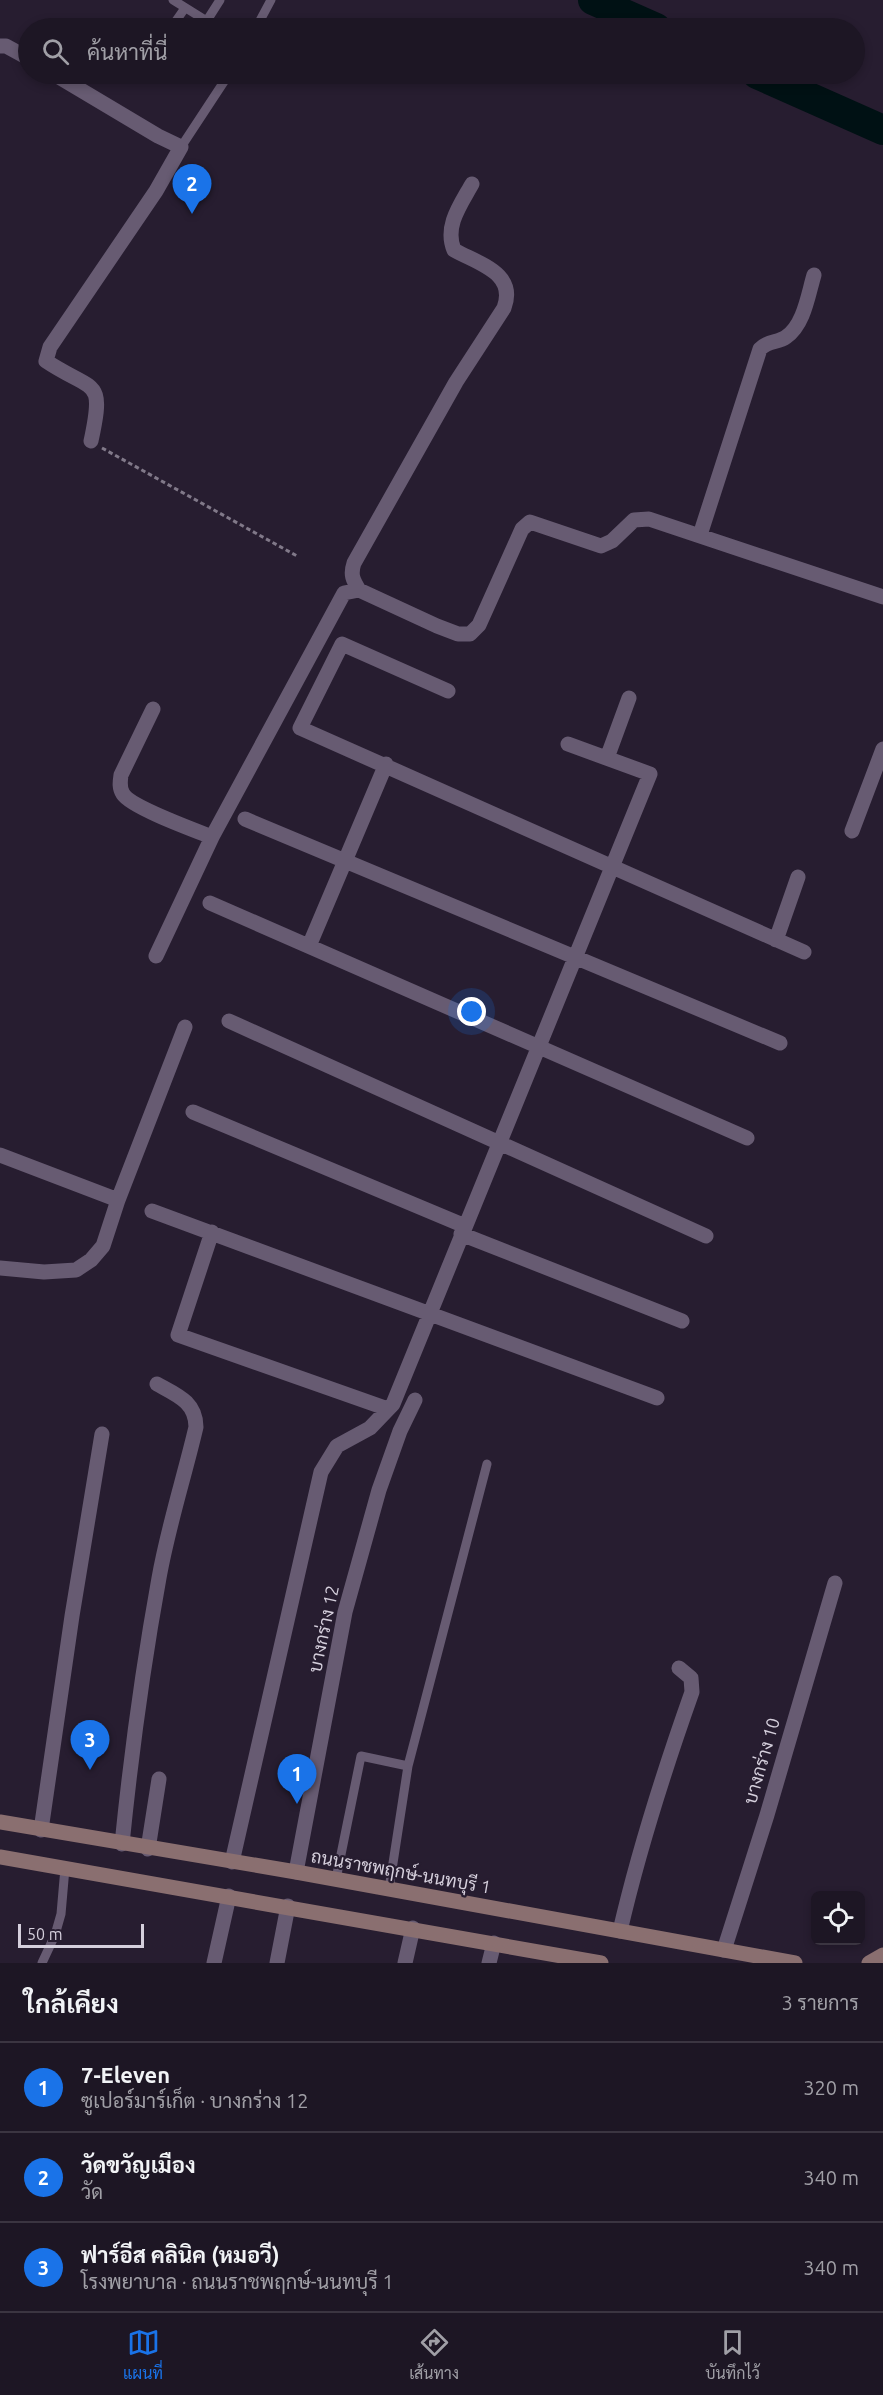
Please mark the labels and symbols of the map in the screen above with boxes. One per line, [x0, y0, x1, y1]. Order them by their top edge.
pin: 2 [172, 164, 212, 214]
your location [457, 997, 486, 1026]
street label: บางกร่าง 12 [303, 1583, 342, 1674]
street label: บางกร่าง 10 [738, 1715, 783, 1806]
pin: 3 [70, 1720, 110, 1770]
pin: 1 [278, 1754, 316, 1804]
street label: ถนนราชพฤกษ์-นนทบุรี 1 [309, 1843, 493, 1900]
scale bar [18, 1921, 144, 1948]

